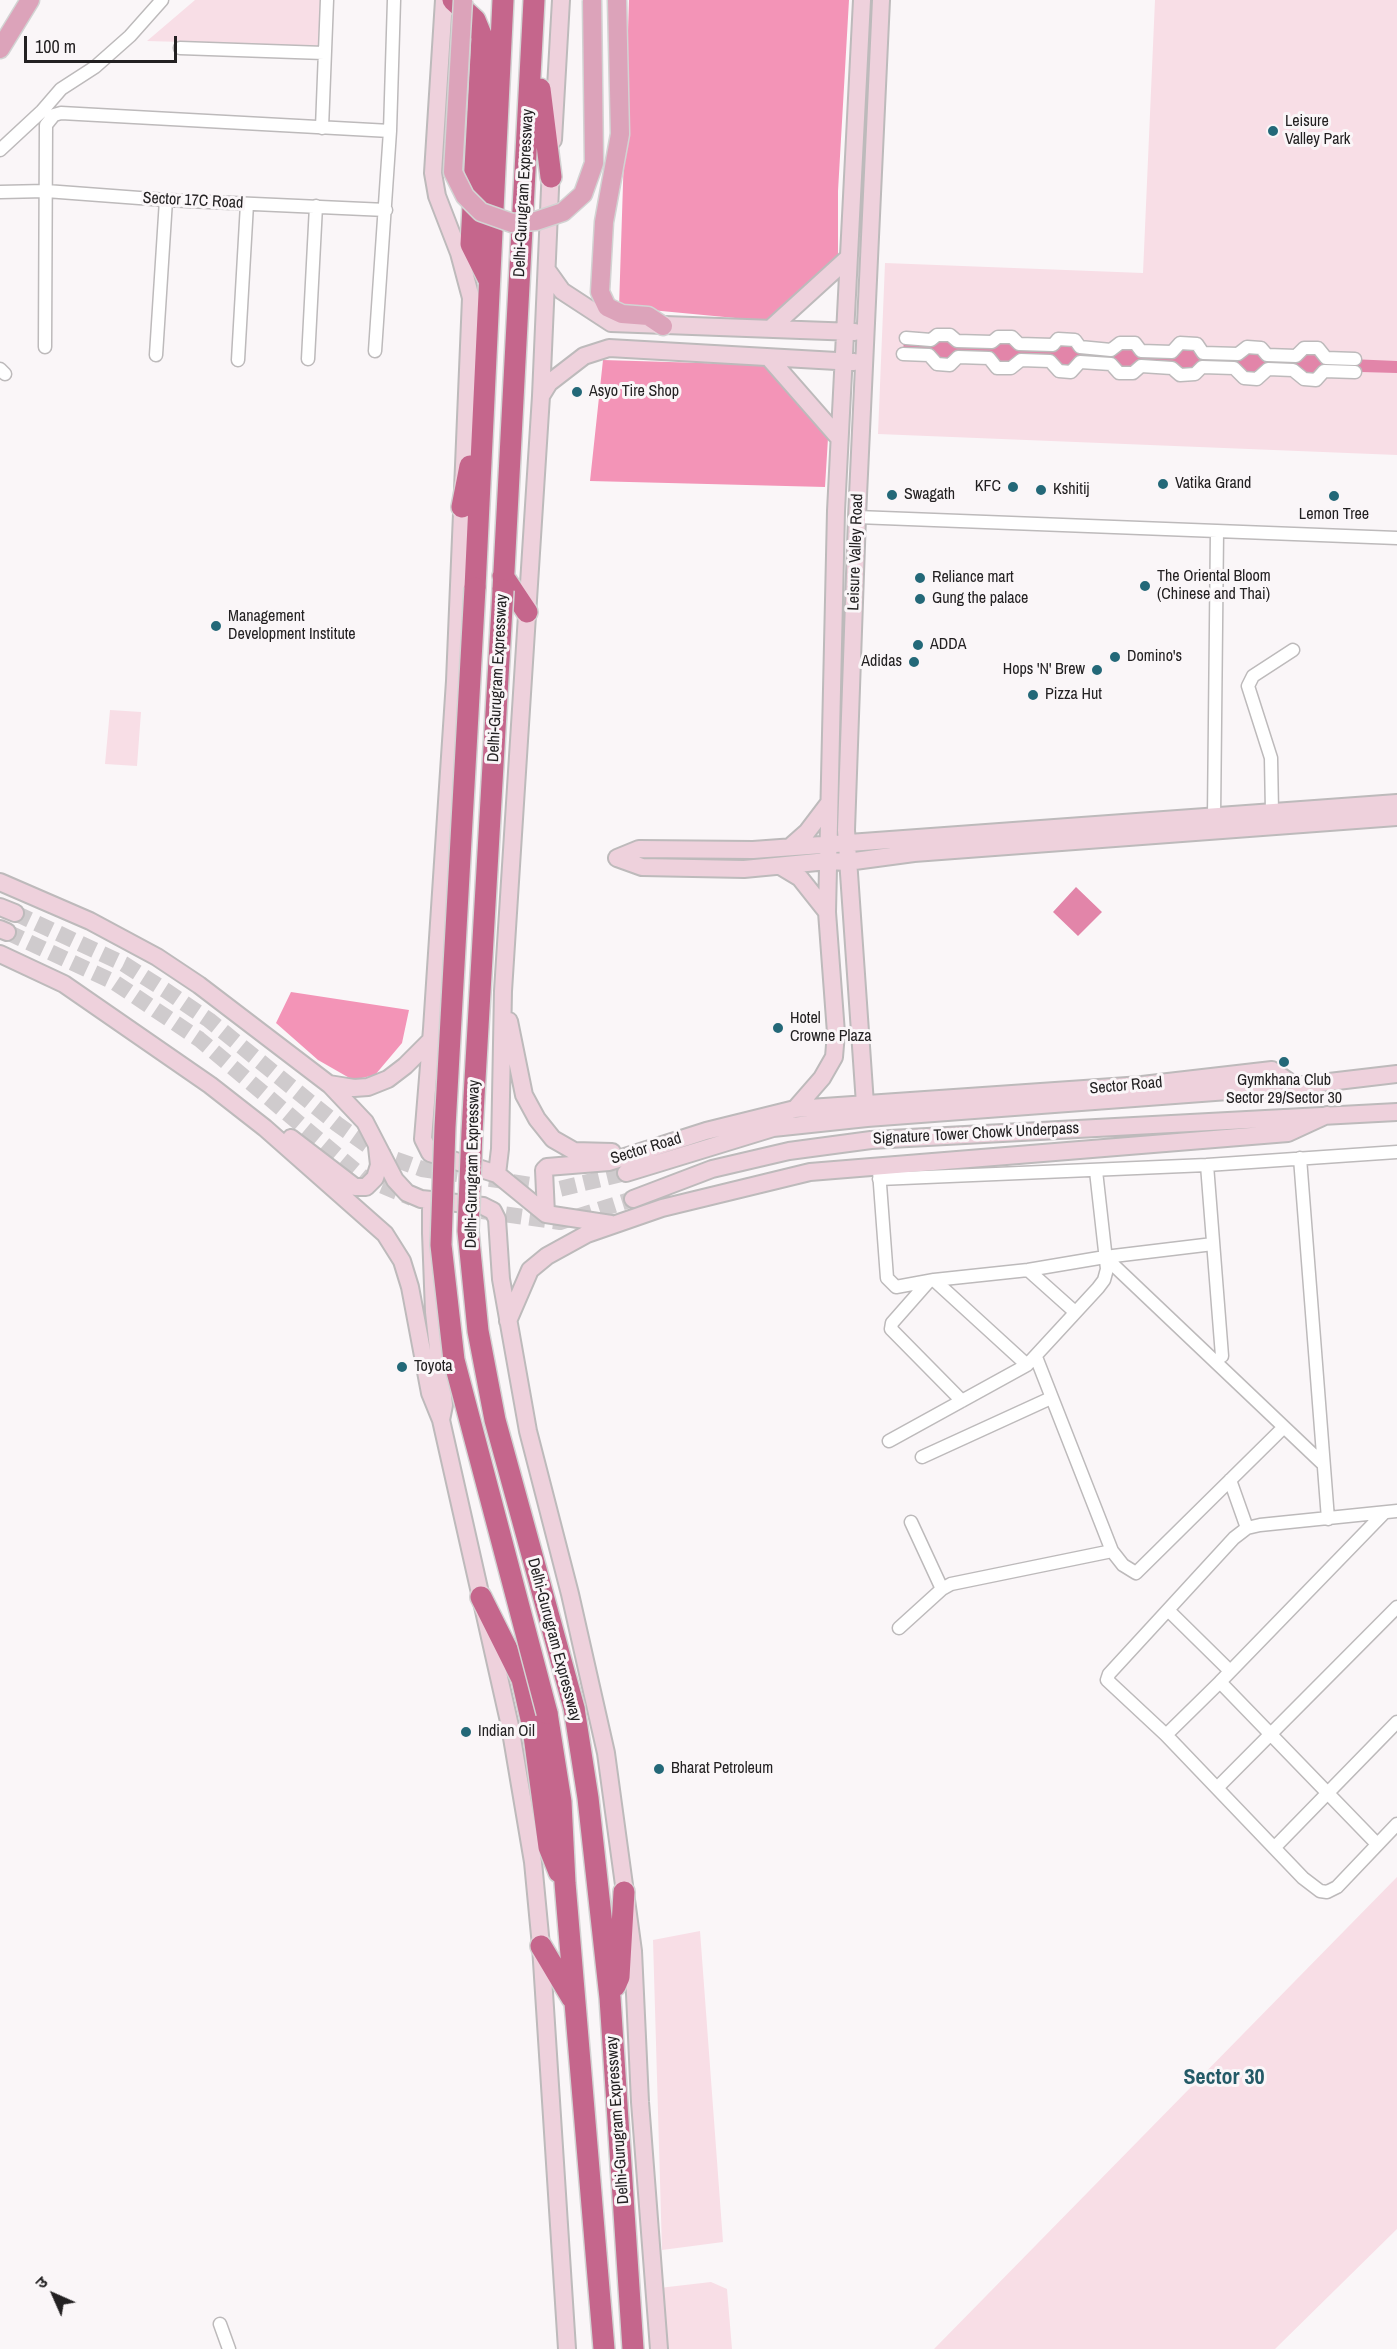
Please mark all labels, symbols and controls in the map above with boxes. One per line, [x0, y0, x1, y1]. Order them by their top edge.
scale bar [27, 24, 180, 62]
text: 100 m [35, 34, 76, 59]
street label: Delhi-Gurugram Expressway [510, 108, 538, 278]
place label: Leisure Valley Park [1285, 112, 1350, 150]
marker: Leisure Valley Park [1266, 124, 1280, 138]
street label: Sector 17C Road [142, 189, 244, 213]
place label: Asyo Tire Shop [589, 382, 679, 402]
marker: Asyo Tire Shop [570, 385, 584, 399]
place label: Vatika Grand [1175, 474, 1251, 494]
place label: KFC [975, 477, 1001, 497]
marker: Vatika Grand [1156, 477, 1170, 491]
marker: KFC [1006, 480, 1020, 494]
place label: Kshitij [1053, 480, 1089, 500]
marker: Kshitij [1034, 483, 1048, 497]
place label: Swagath [904, 485, 955, 505]
marker: Swagath [885, 488, 899, 502]
marker: Lemon Tree [1327, 489, 1341, 503]
street label: Leisure Valley Road [844, 493, 868, 611]
place label: Lemon Tree [1299, 505, 1369, 525]
place label: The Oriental Bloom (Chinese and Thai) [1157, 567, 1271, 605]
place label: Reliance mart [932, 568, 1014, 588]
marker: Reliance mart [913, 571, 927, 585]
marker: The Oriental Bloom (Chinese and Thai) [1138, 579, 1152, 593]
place label: Gung the palace [932, 589, 1028, 609]
marker: Gung the palace [913, 592, 927, 606]
street label: Delhi-Gurugram Expressway [484, 593, 512, 763]
place label: Management Development Institute [228, 607, 356, 645]
marker: Management Development Institute [209, 619, 223, 633]
place label: ADDA [930, 635, 966, 655]
marker: ADDA [911, 638, 925, 652]
place label: Domino's [1127, 647, 1182, 667]
marker: Domino's [1108, 650, 1122, 664]
place label: Adidas [861, 652, 902, 672]
marker: Adidas [907, 655, 921, 669]
place label: Hops 'N' Brew [1003, 660, 1085, 680]
marker: Hops 'N' Brew [1090, 663, 1104, 677]
place label: Pizza Hut [1045, 685, 1102, 705]
marker: Pizza Hut [1026, 688, 1040, 702]
place label: Hotel Crowne Plaza [790, 1009, 872, 1047]
marker: Hotel Crowne Plaza [771, 1021, 785, 1035]
marker: Gymkhana Club Sector 29/Sector 30 [1277, 1055, 1291, 1069]
place label: Gymkhana Club Sector 29/Sector 30 [1226, 1071, 1342, 1109]
street label: Sector Road [1089, 1073, 1163, 1099]
street label: Delhi-Gurugram Expressway [462, 1080, 484, 1248]
street label: Signature Tower Chowk Underpass [872, 1119, 1080, 1149]
street label: Sector Road [608, 1129, 684, 1169]
place label: Toyota [414, 1357, 453, 1377]
marker: Toyota [395, 1360, 409, 1374]
street label: Delhi-Gurugram Expressway [523, 1556, 585, 1724]
place label: Indian Oil [478, 1722, 535, 1742]
marker: Indian Oil [459, 1725, 473, 1739]
place label: Bharat Petroleum [671, 1759, 773, 1779]
marker: Bharat Petroleum [652, 1762, 666, 1776]
street label: Delhi-Gurugram Expressway [603, 2035, 633, 2205]
district label: Sector 30 [1183, 2065, 1265, 2091]
north arrow [24, 2265, 84, 2325]
text: उ [30, 2271, 52, 2293]

